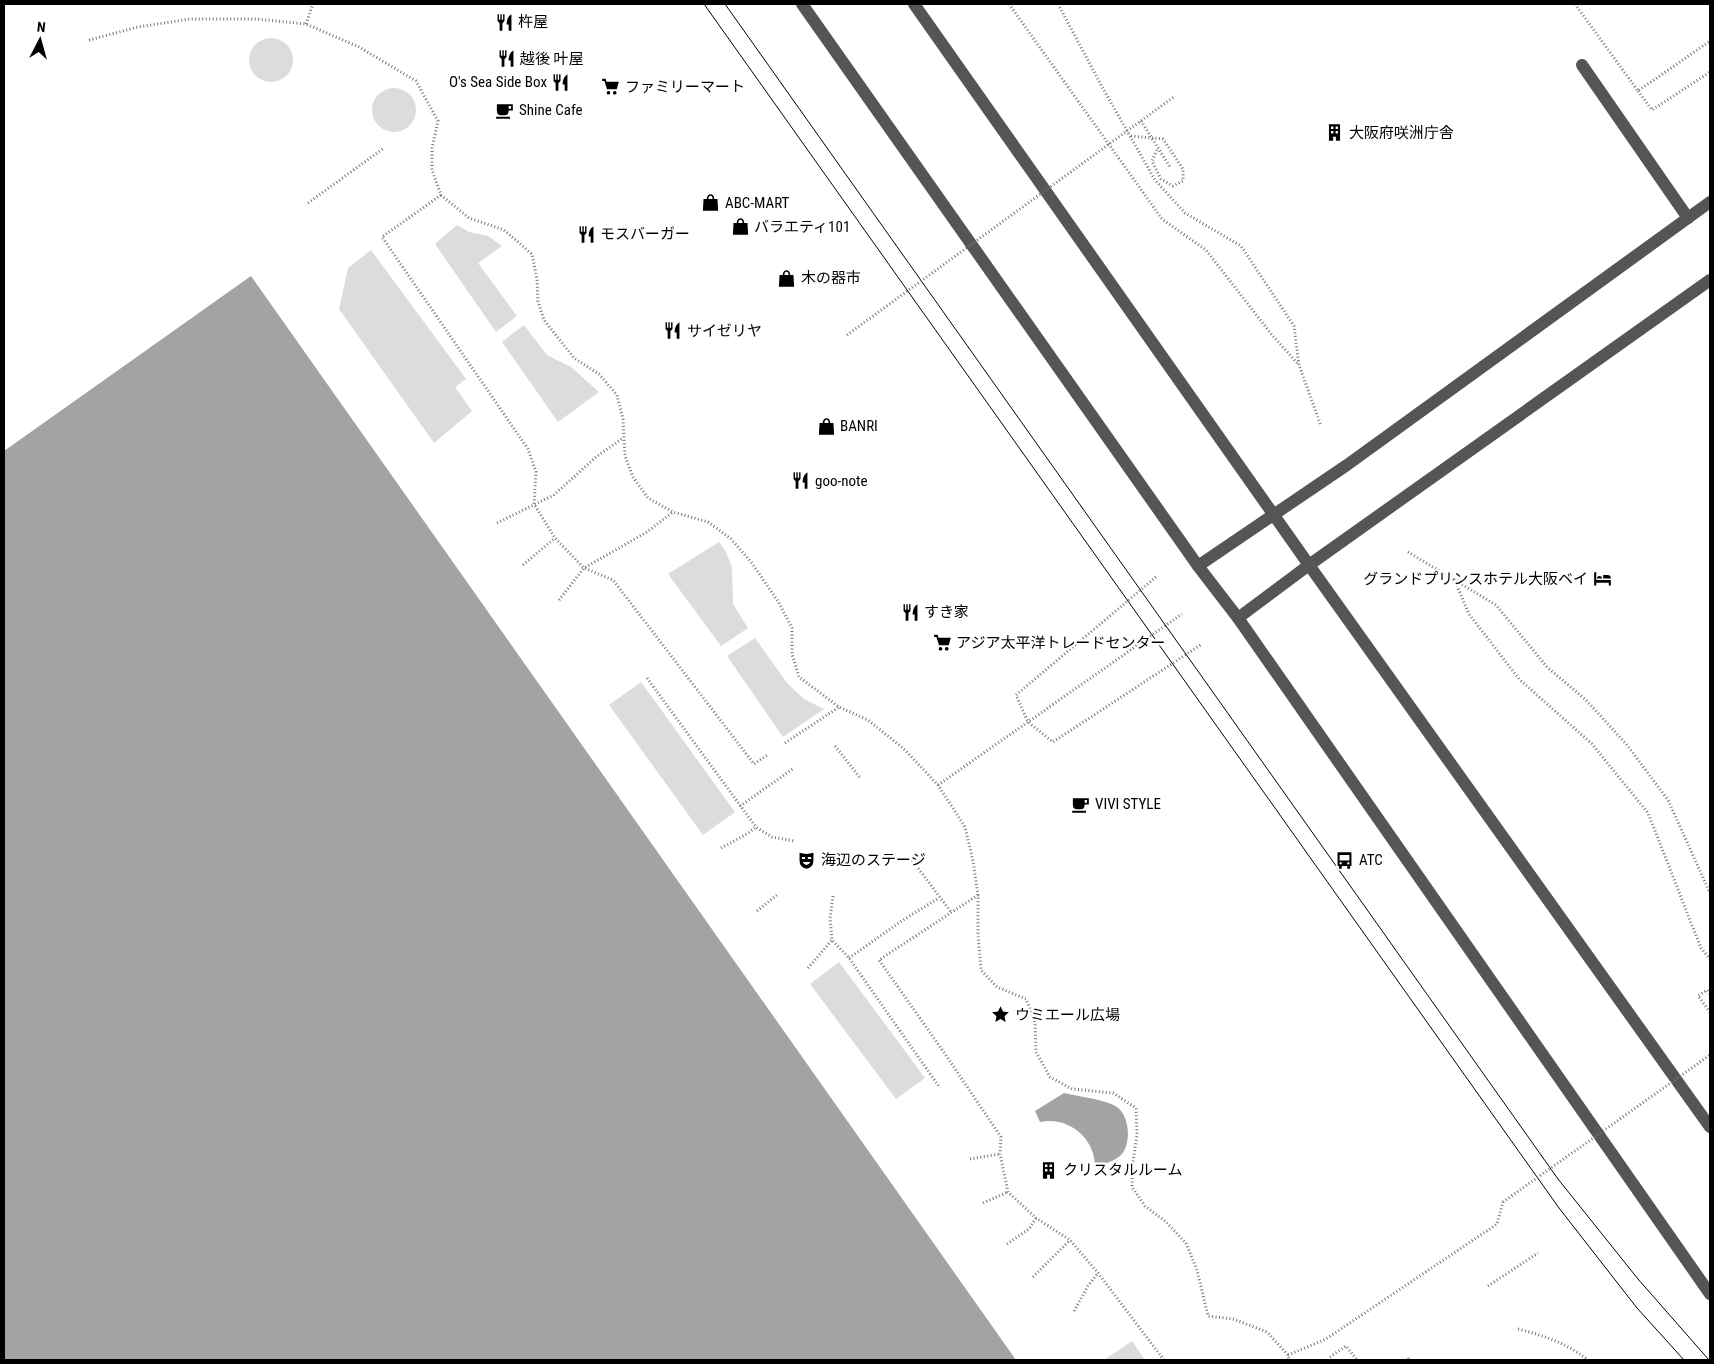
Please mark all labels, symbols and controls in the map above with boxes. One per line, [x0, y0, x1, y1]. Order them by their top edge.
restaurant icon: 杵屋 [494, 12, 514, 32]
place label: 杵屋 [518, 13, 548, 31]
north arrow [15, 15, 65, 65]
text: N [36, 19, 46, 35]
restaurant icon: 越後 叶屋 [496, 49, 516, 69]
place label: 越後 叶屋 [519, 50, 583, 68]
restaurant icon: O's Sea Side Box [551, 72, 571, 92]
place label: O's Sea Side Box [449, 73, 547, 91]
supermarket icon: ファミリーマート [601, 77, 621, 97]
place label: ファミリーマート [625, 78, 745, 96]
cafe icon: Shine Cafe [495, 100, 515, 120]
place label: Shine Cafe [519, 101, 583, 119]
building icon: 大阪府咲洲庁舎 [1325, 123, 1345, 143]
place label: 大阪府咲洲庁舎 [1349, 124, 1454, 142]
shop icon: ABC-MART [701, 193, 721, 213]
place label: ABC-MART [725, 194, 790, 212]
shop icon: バラエティ101 [730, 217, 750, 237]
place label: バラエティ101 [754, 218, 850, 236]
restaurant icon: モスバーガー [576, 224, 596, 244]
place label: モスバーガー [600, 225, 690, 243]
shop icon: 木の器市 [777, 268, 797, 288]
place label: 木の器市 [801, 269, 861, 287]
restaurant icon: サイゼリヤ [663, 321, 683, 341]
place label: サイゼリヤ [687, 322, 762, 340]
shop icon: BANRI [816, 416, 836, 436]
place label: BANRI [840, 417, 878, 435]
restaurant icon: goo-note [791, 471, 811, 491]
place label: goo-note [815, 472, 867, 490]
hotel icon: グランドプリンスホテル大阪ベイ [1592, 569, 1612, 589]
place label: グランドプリンスホテル大阪ベイ [1363, 570, 1588, 588]
restaurant icon: すき家 [900, 602, 920, 622]
place label: すき家 [924, 603, 969, 621]
supermarket icon: アジア太平洋トレードセンター [932, 633, 952, 653]
place label: アジア太平洋トレードセンター [956, 634, 1165, 652]
cafe icon: VIVI STYLE [1071, 794, 1091, 814]
place label: VIVI STYLE [1095, 795, 1161, 813]
theatre icon: 海辺のステージ [797, 850, 817, 870]
bus stop icon: ATC [1335, 850, 1355, 870]
place label: 海辺のステージ [821, 851, 926, 869]
place label: ATC [1359, 851, 1383, 869]
place icon: ウミエール広場 [991, 1005, 1011, 1025]
place label: ウミエール広場 [1015, 1006, 1120, 1024]
building icon: クリスタルルーム [1039, 1160, 1059, 1180]
place label: クリスタルルーム [1063, 1161, 1183, 1179]

